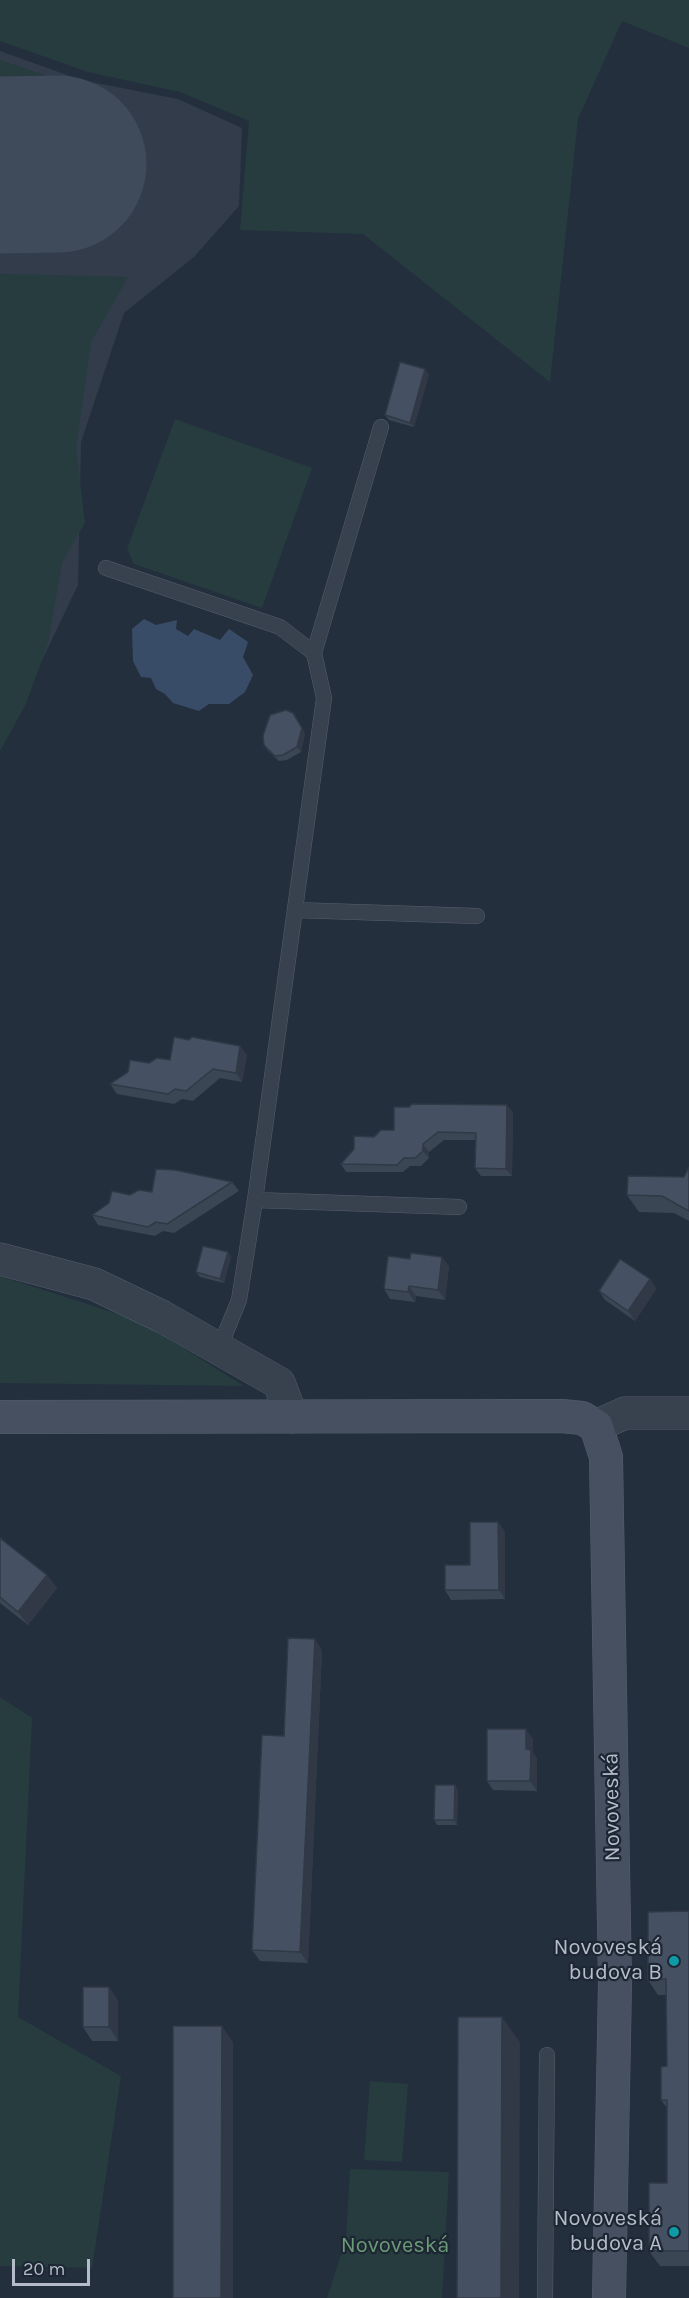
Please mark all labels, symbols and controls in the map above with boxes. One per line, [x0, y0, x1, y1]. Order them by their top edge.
street label: Novoveská [598, 1752, 626, 1862]
place label: Novoveská budova B [553, 1935, 662, 1987]
marker: Novoveská budova B [667, 1954, 681, 1968]
place label: Novoveská budova A [553, 2206, 662, 2258]
marker: Novoveská budova A [667, 2225, 681, 2239]
park label: Novoveská [341, 2233, 449, 2259]
scale bar [15, 2247, 93, 2285]
text: 20 m [23, 2258, 65, 2280]

